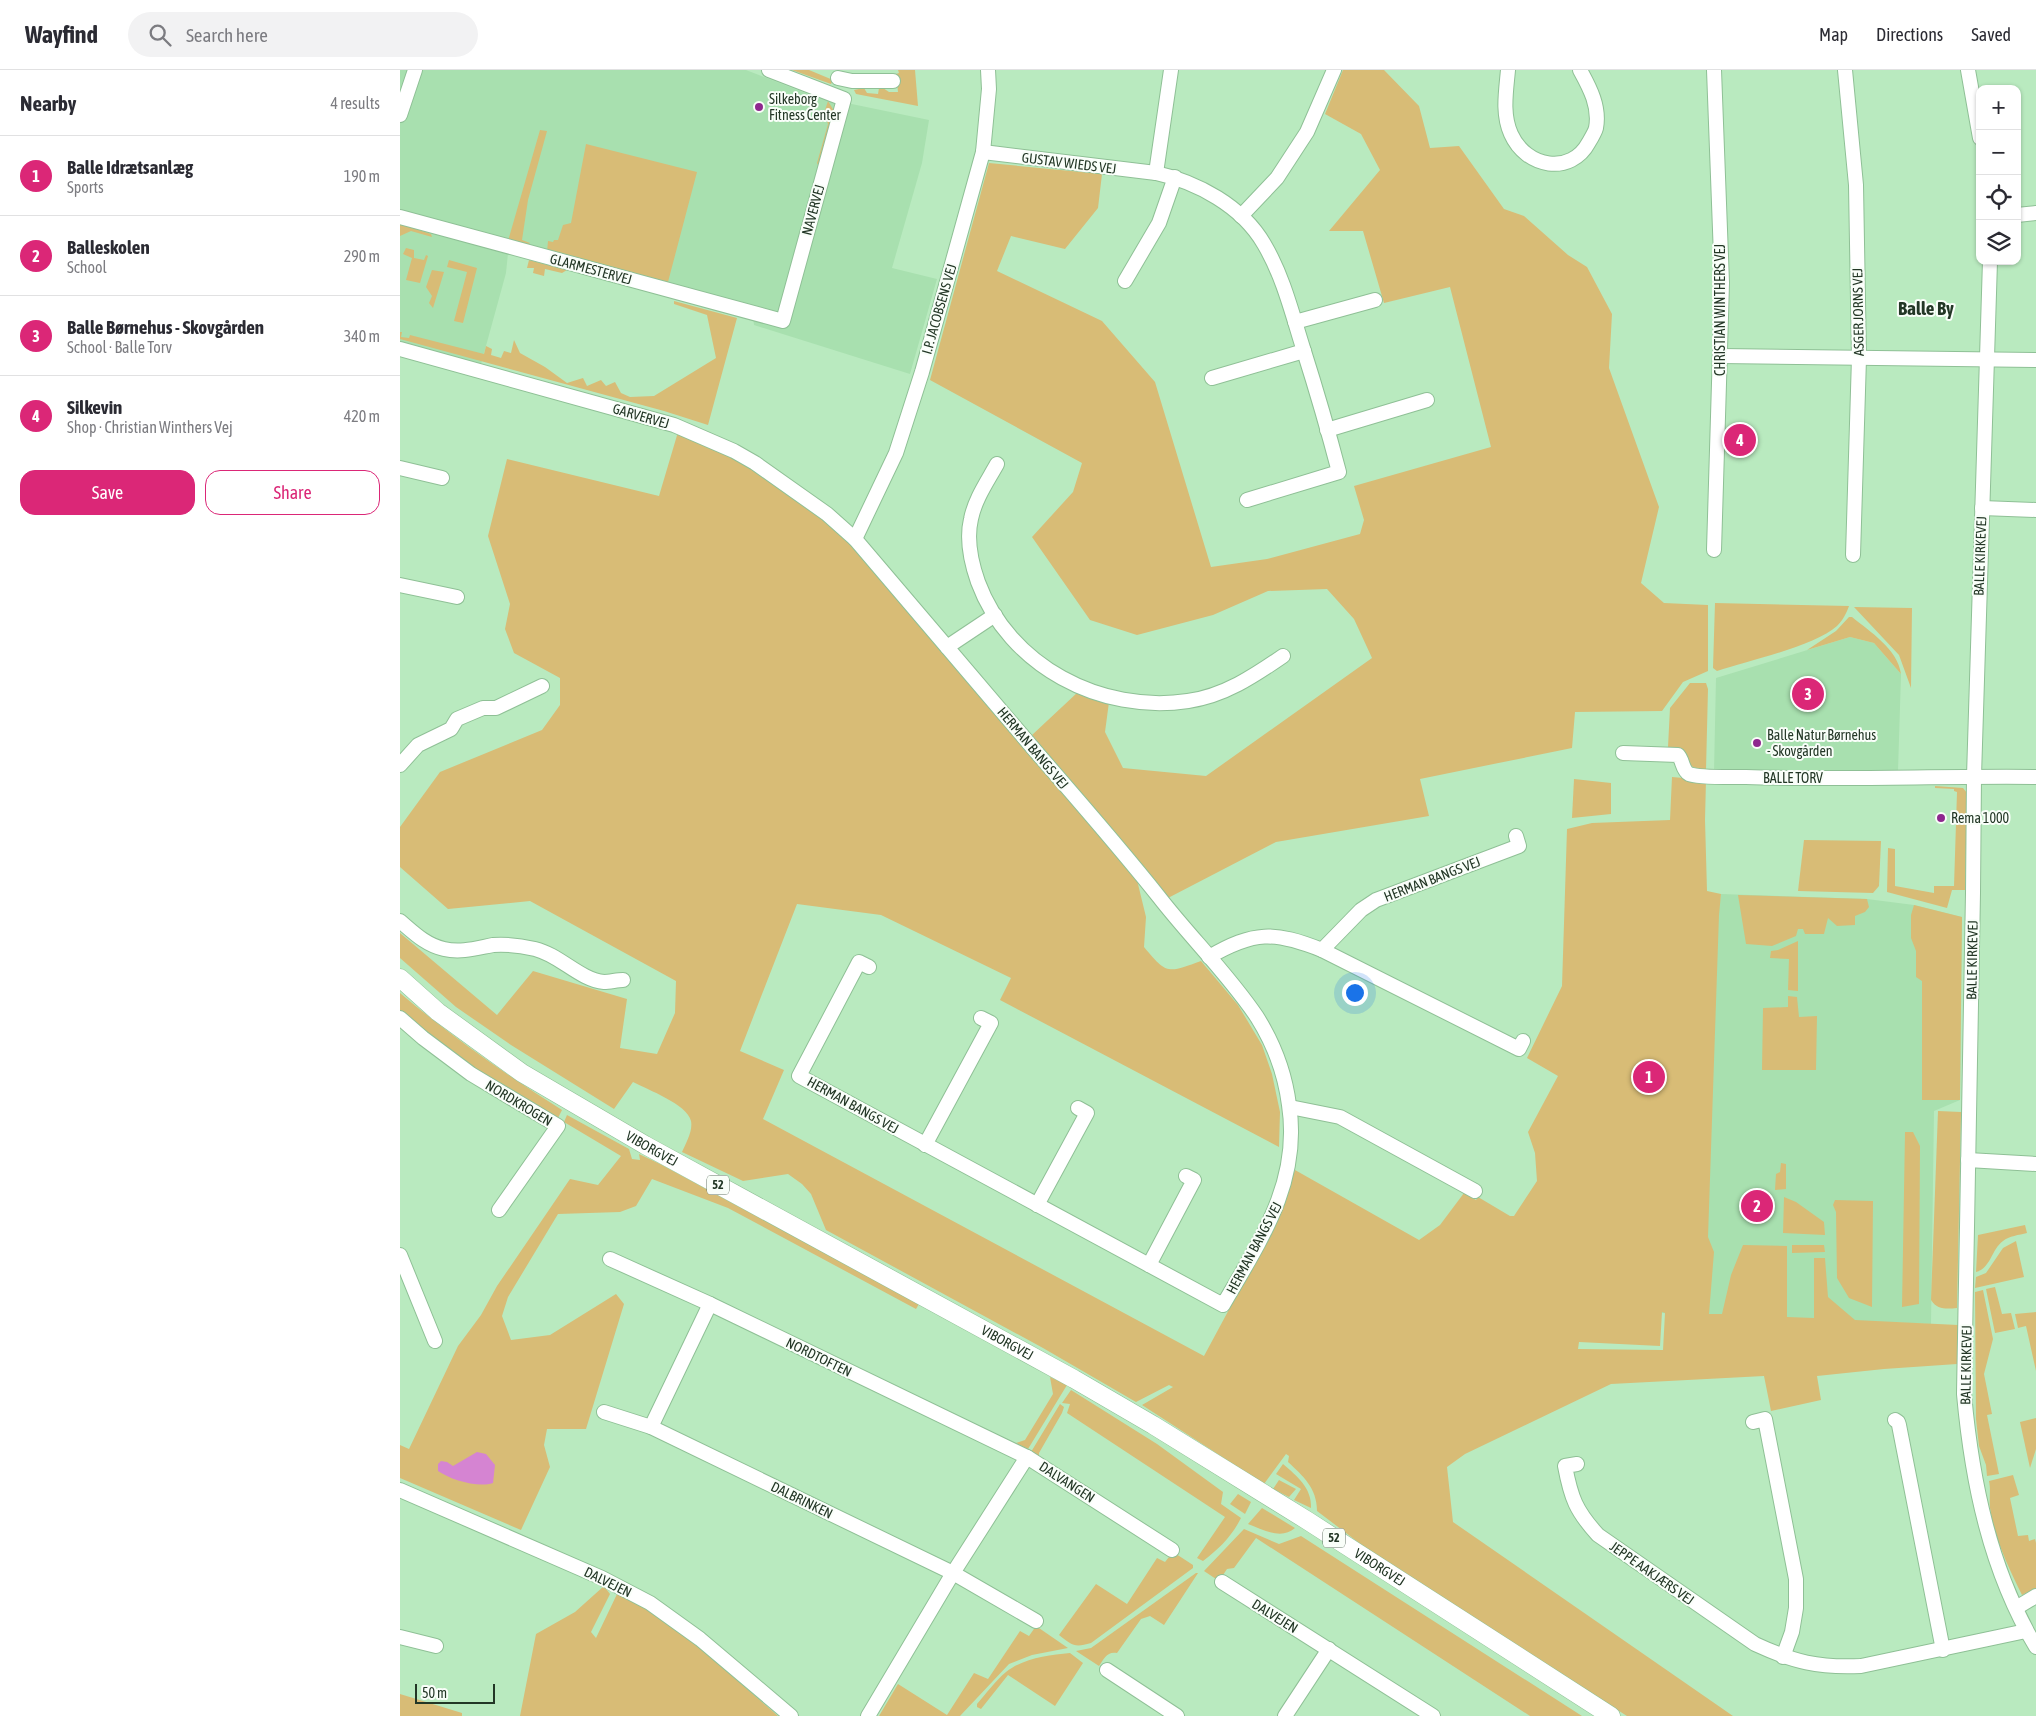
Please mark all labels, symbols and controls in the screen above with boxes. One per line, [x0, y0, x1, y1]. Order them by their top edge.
search box [128, 12, 478, 57]
text: Wayfind [25, 21, 98, 48]
icon: search [146, 21, 174, 49]
text: Search here [186, 24, 268, 46]
text: Map [1819, 24, 1848, 45]
text: Directions [1876, 24, 1943, 45]
text: Saved [1971, 24, 2011, 45]
map controls [1976, 85, 2021, 265]
button: + [1976, 85, 2021, 130]
text: Nearby [20, 91, 76, 115]
place label: Silkeborg Fitness Center [769, 91, 842, 123]
text: 4 results [330, 94, 380, 112]
marker: Silkeborg Fitness Center [753, 101, 765, 113]
button: − [1976, 130, 2021, 175]
street label: GUSTAV WIEDS VEJ [1021, 149, 1117, 177]
text: Balle Idrætsanlæg [67, 156, 193, 178]
text: 1 [32, 167, 40, 185]
text: 190 m [344, 167, 380, 185]
button: locate [1976, 175, 2021, 220]
text: Sports [67, 178, 104, 196]
street label: NAVERVEJ [799, 183, 827, 237]
button: layers [1976, 220, 2021, 265]
text: Balleskolen [67, 236, 150, 258]
street label: CHRISTIAN WINTHERS VEJ [1712, 244, 1728, 376]
text: 2 [32, 247, 40, 265]
text: 290 m [344, 247, 380, 265]
street label: GLARMESTERVEJ [548, 250, 634, 288]
text: School [67, 258, 107, 276]
street label: I.P. JACOBSENS VEJ [918, 262, 960, 356]
street label: ASGER JORNS VEJ [1849, 268, 1867, 356]
district label: Balle By [1898, 297, 1954, 319]
text: Balle Børnehus - Skovgården [67, 316, 264, 338]
text: 3 [32, 327, 40, 345]
text: 340 m [344, 327, 380, 345]
text: School · Balle Torv [67, 338, 172, 356]
text: Silkevin [67, 396, 122, 418]
street label: GARVERVEJ [611, 400, 671, 432]
text: 4 [32, 407, 40, 425]
text: 420 m [344, 407, 380, 425]
text: Shop · Christian Winthers Vej [67, 418, 233, 436]
pin: 4 [1724, 421, 1756, 459]
button: Save [20, 470, 195, 515]
button: Share [205, 470, 380, 515]
street label: BALLE KIRKEVEJ [1971, 516, 1989, 596]
pin: 3 [1792, 675, 1824, 713]
street label: HERMAN BANGS VEJ [994, 704, 1072, 792]
place label: Balle Natur Børnehus - Skovgården [1767, 727, 1876, 759]
marker: Balle Natur Børnehus - Skovgården [1751, 737, 1763, 749]
street label: BALLE TORV [1763, 770, 1823, 786]
place label: Rema 1000 [1951, 810, 2010, 826]
marker: Rema 1000 [1935, 812, 1947, 824]
street label: HERMAN BANGS VEJ [1382, 853, 1482, 905]
street label: BALLE KIRKEVEJ [1963, 920, 1981, 1000]
your location [1342, 980, 1368, 1006]
pin: 1 [1633, 1058, 1665, 1096]
street label: HERMAN BANGS VEJ [805, 1073, 901, 1137]
street label: NORDKROGEN [483, 1077, 555, 1129]
street label: VIBORGVEJ [623, 1128, 681, 1169]
road number: 52 [707, 1176, 729, 1194]
pin: 2 [1741, 1187, 1773, 1225]
street label: HERMAN BANGS VEJ [1223, 1199, 1285, 1297]
street label: VIBORGVEJ [978, 1322, 1036, 1363]
street label: BALLE KIRKEVEJ [1957, 1325, 1975, 1405]
street label: NORDTOFTEN [784, 1334, 854, 1380]
street label: DALVANGEN [1036, 1458, 1098, 1506]
street label: DALBRINKEN [769, 1478, 835, 1522]
road number: 52 [1323, 1529, 1345, 1548]
street label: JEPPE AAKJÆRS VEJ [1607, 1538, 1697, 1608]
street label: VIBORGVEJ [1351, 1545, 1408, 1589]
street label: DALVEJEN [582, 1564, 634, 1600]
street label: DALVEJEN [1249, 1596, 1301, 1636]
scale bar [415, 1681, 495, 1704]
text: 50 m [422, 1685, 447, 1701]

